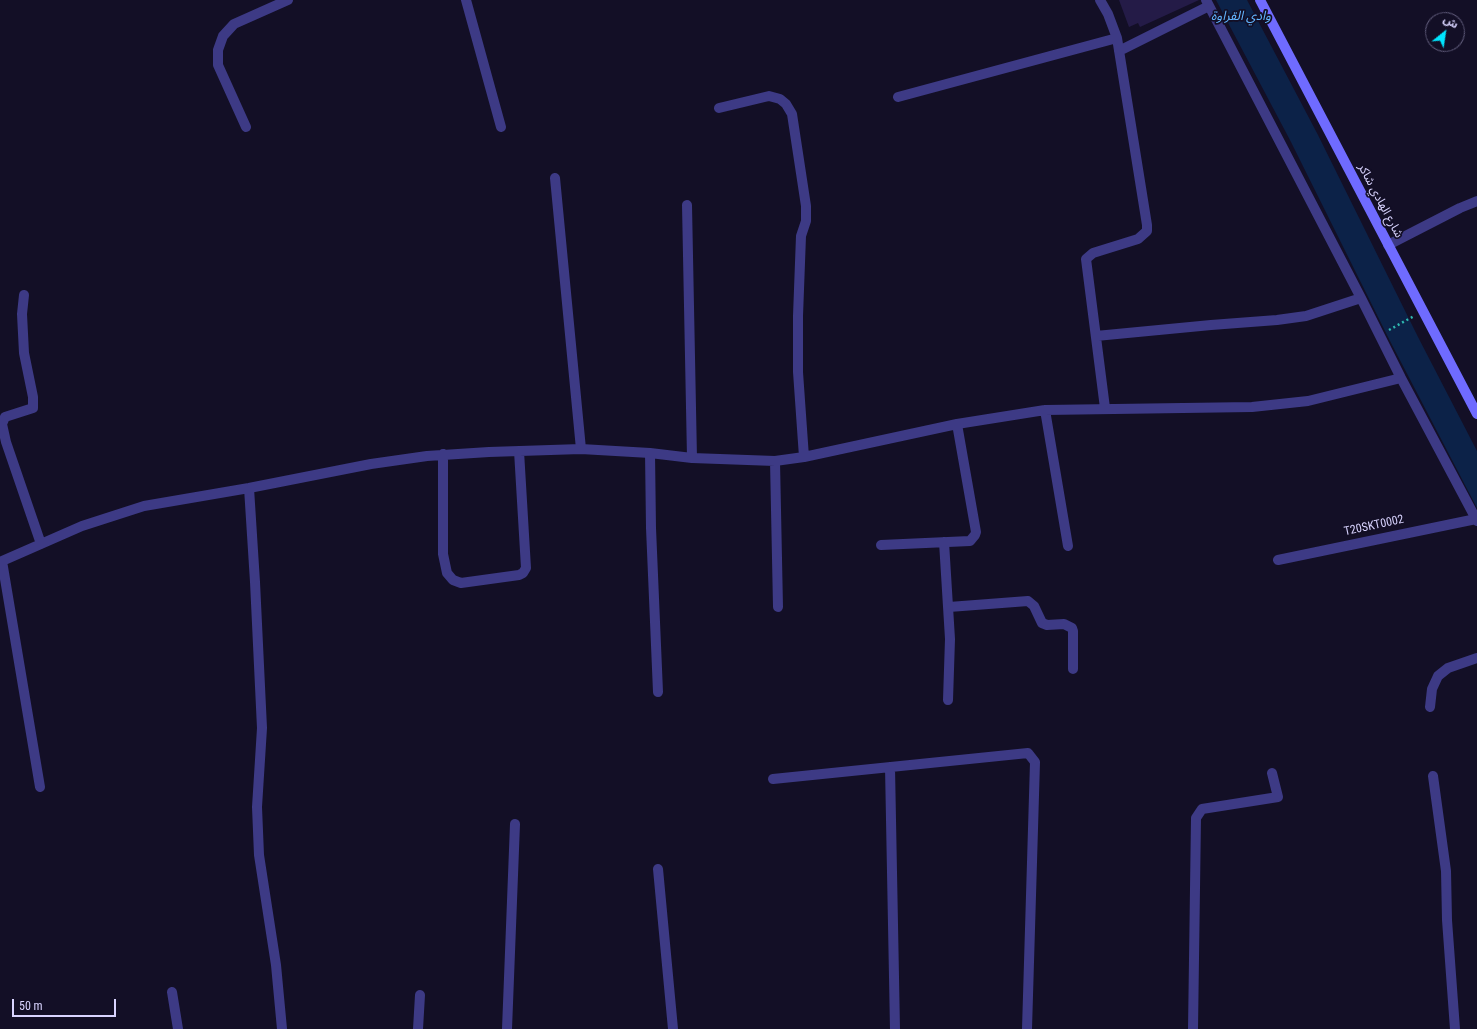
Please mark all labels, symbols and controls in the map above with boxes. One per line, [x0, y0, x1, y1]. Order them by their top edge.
water label: وادي القراوة [1211, 9, 1271, 25]
north arrow [1425, 12, 1465, 52]
text: ش [1441, 13, 1461, 31]
street label: شارع الهادي شاكر [1354, 161, 1406, 241]
street label: T20SKT0002 [1343, 513, 1405, 539]
scale bar [14, 991, 118, 1017]
text: 50 m [19, 999, 43, 1013]

